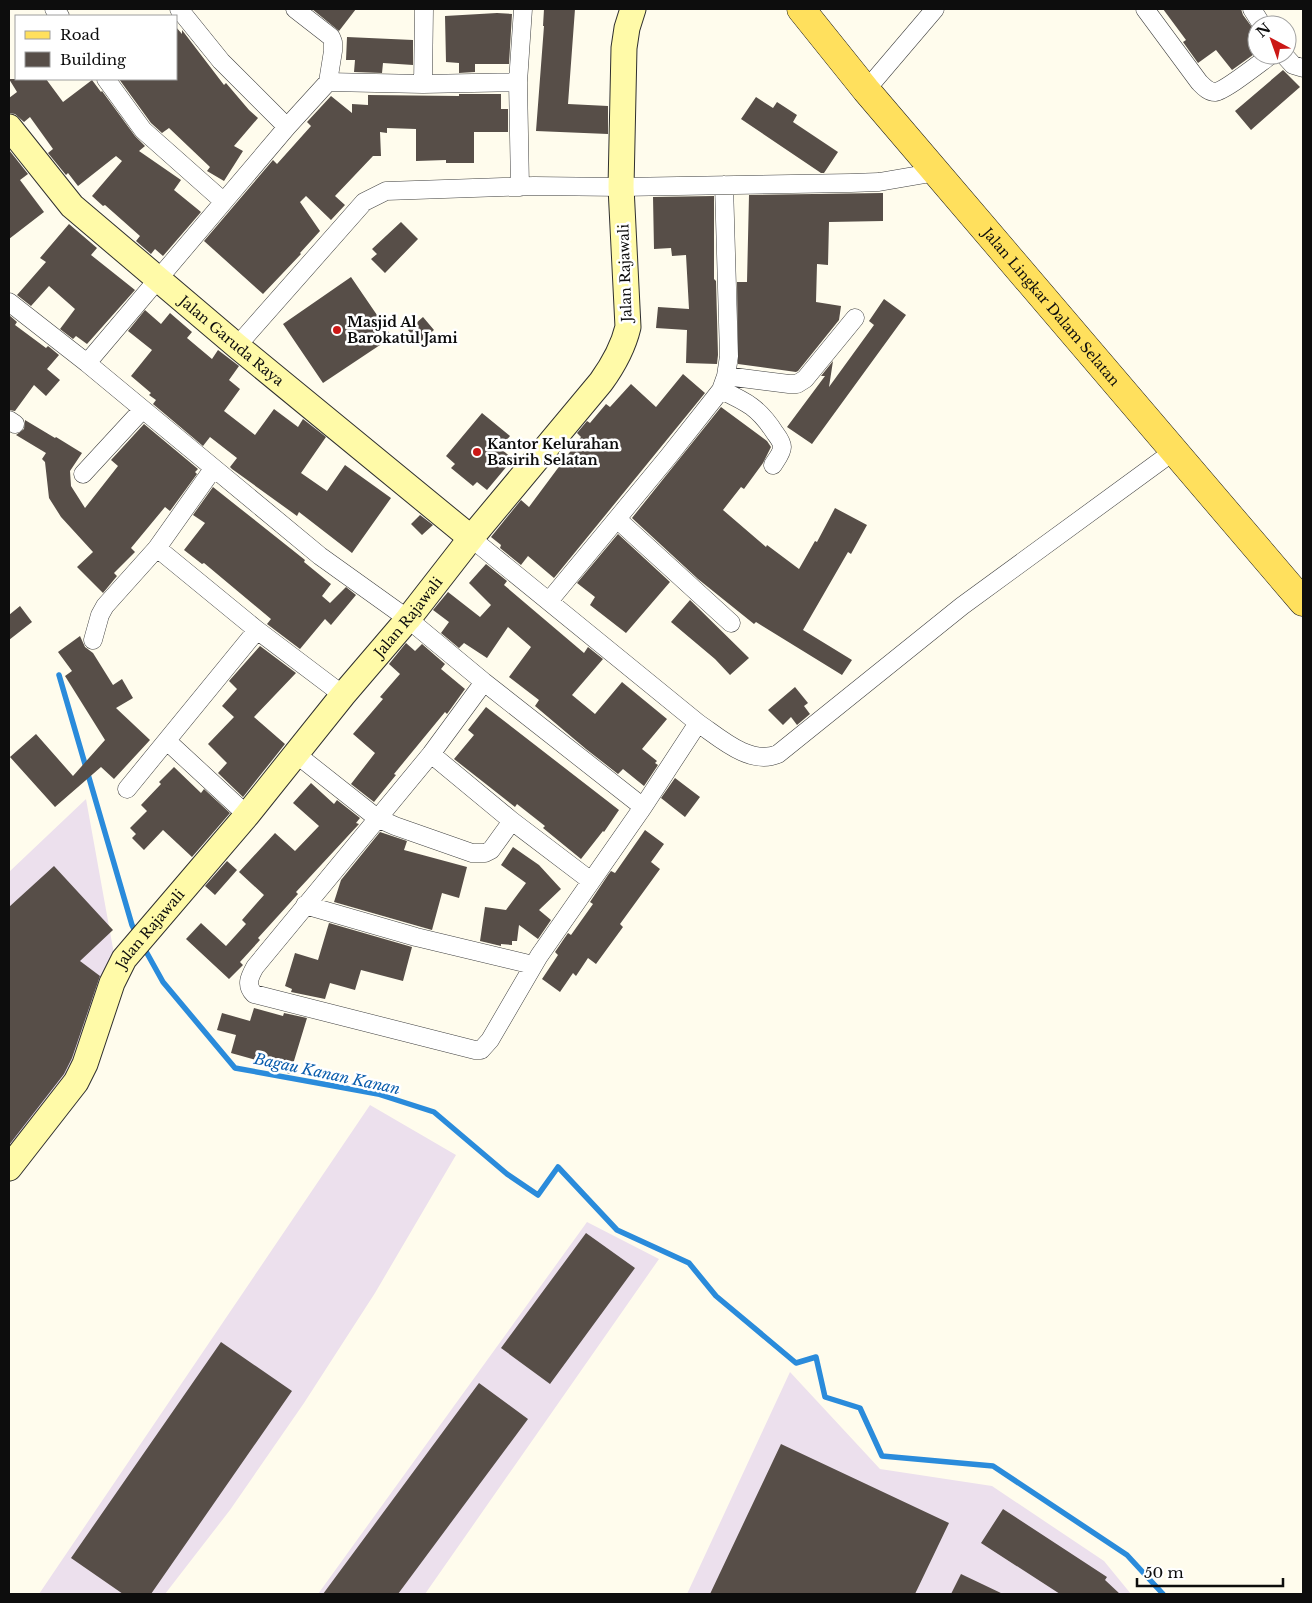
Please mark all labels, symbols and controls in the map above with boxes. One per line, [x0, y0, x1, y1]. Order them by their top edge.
legend [15, 15, 178, 80]
north arrow [1247, 15, 1297, 65]
text: N [1253, 19, 1274, 41]
text: Road [60, 25, 100, 44]
text: Building [60, 50, 127, 69]
street label: Jalan Rajawali [614, 223, 636, 324]
street label: Jalan Lingkar Dalam Selatan [977, 223, 1124, 390]
street label: Jalan Garuda Raya [174, 291, 288, 390]
place label: Masjid Al Barokatul Jami [347, 313, 458, 347]
marker: Masjid Al Barokatul Jami [331, 324, 343, 336]
place label: Kantor Kelurahan Basirih Selatan [487, 435, 619, 469]
marker: Kantor Kelurahan Basirih Selatan [471, 446, 483, 458]
street label: Jalan Rajawali [369, 573, 446, 663]
street label: Jalan Rajawali [111, 885, 189, 973]
water label: Bagau Kanan Kanan [251, 1049, 402, 1098]
scale bar [1137, 1556, 1283, 1588]
text: 50 m [1144, 1563, 1184, 1582]

